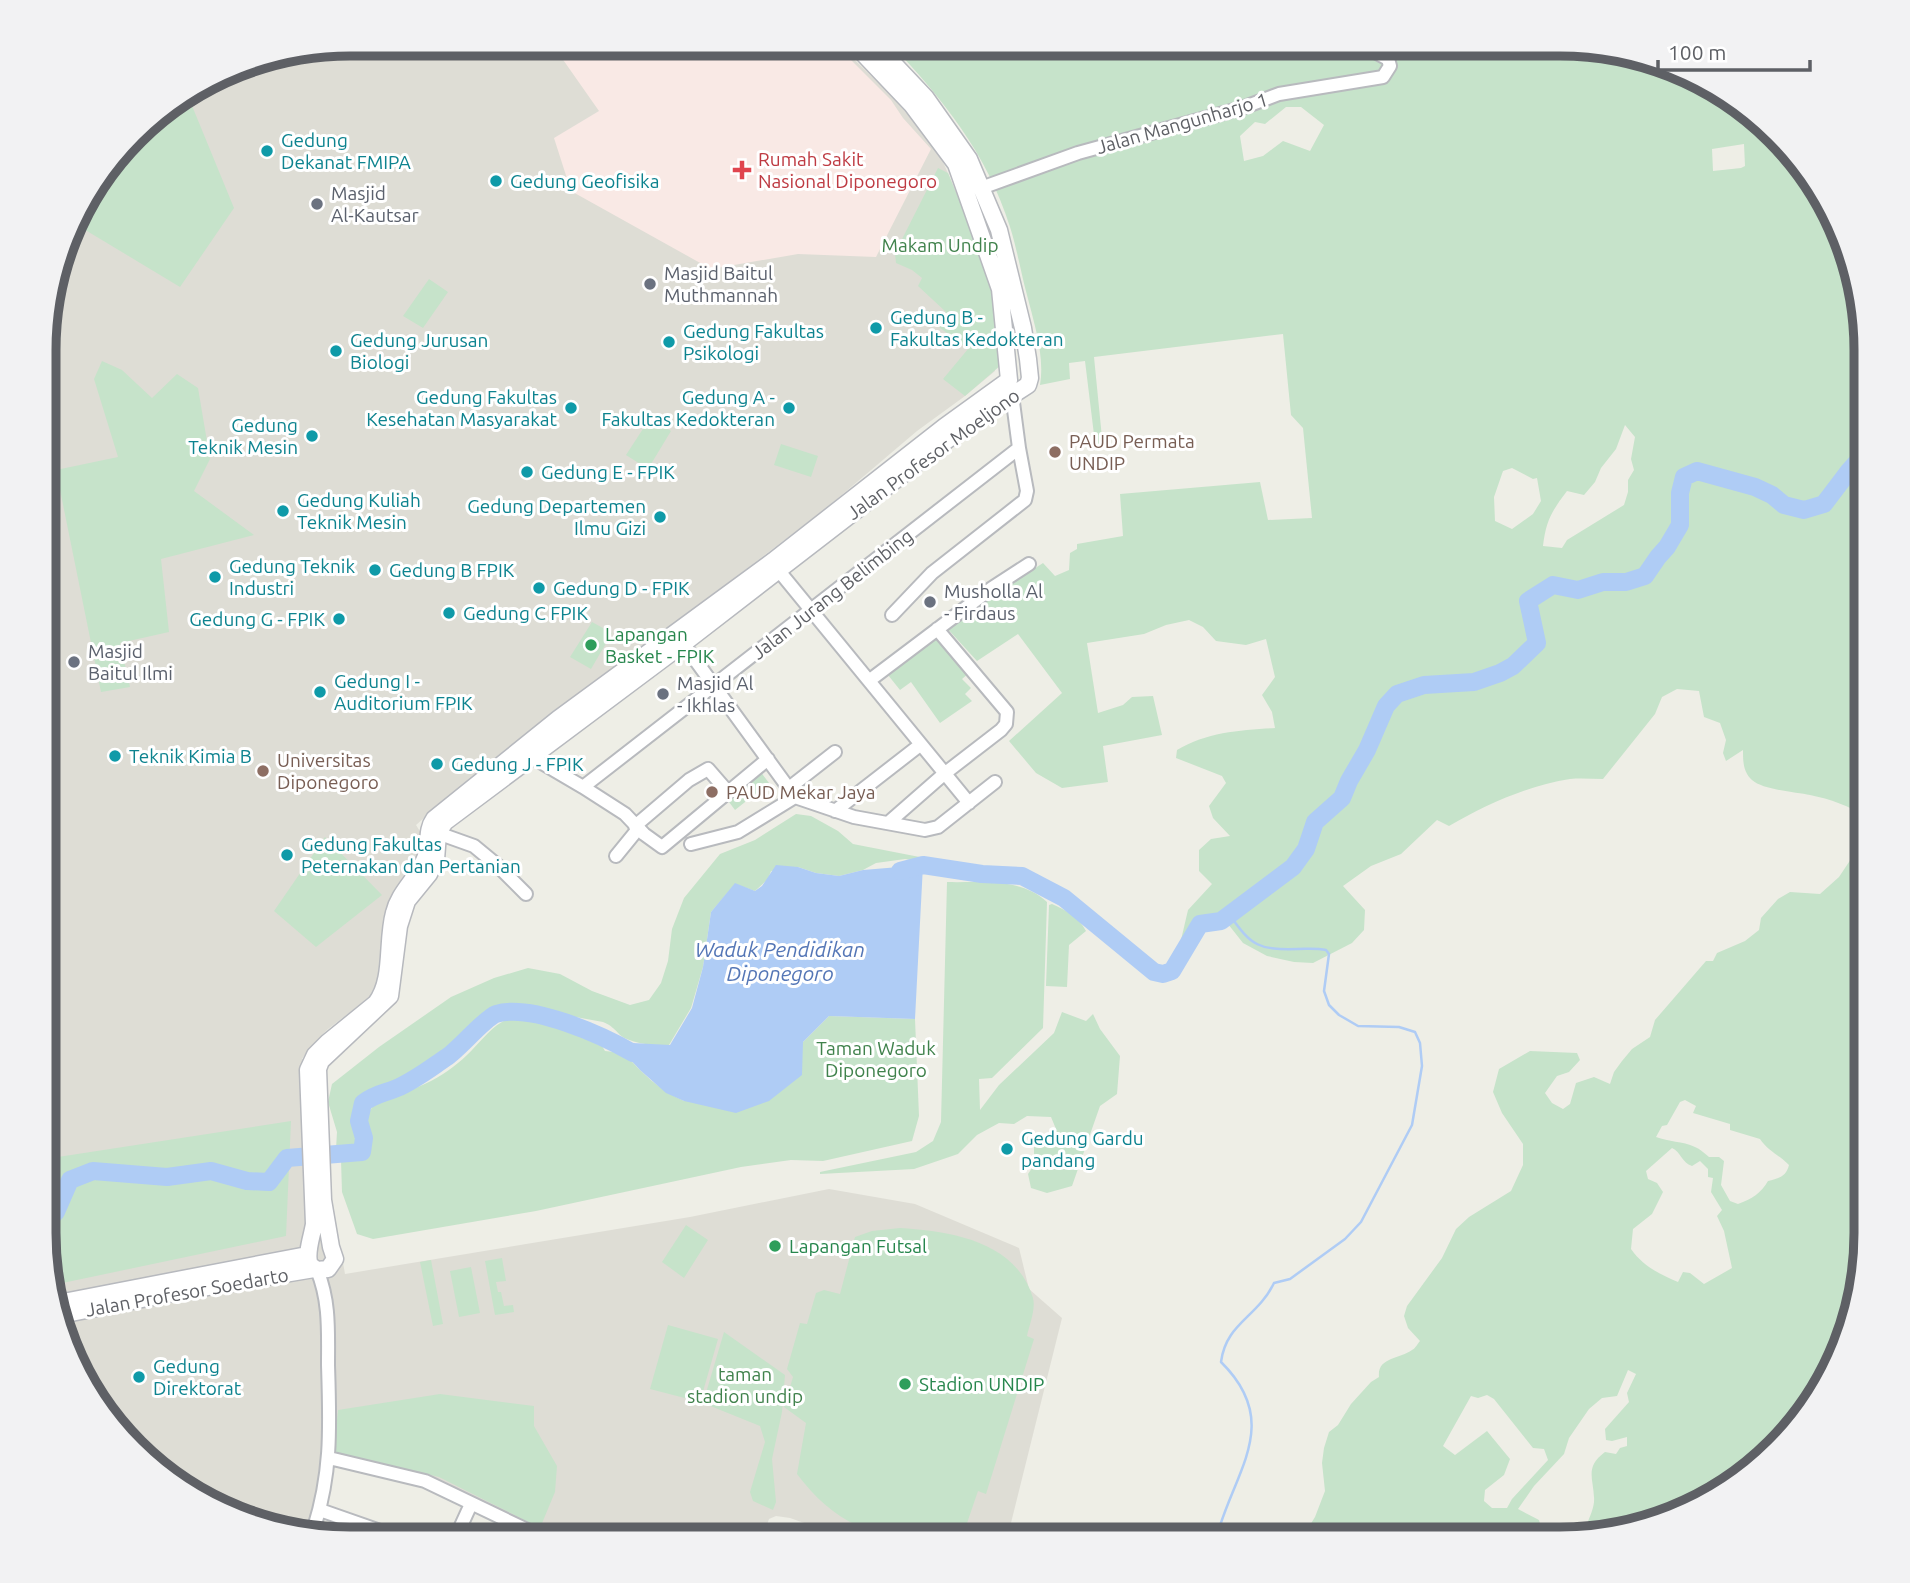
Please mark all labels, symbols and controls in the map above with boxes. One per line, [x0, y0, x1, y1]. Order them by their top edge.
scale bar [1658, 28, 1810, 72]
text: 100 m [1668, 40, 1726, 64]
street label: Jalan Mangunharjo 1 [1094, 88, 1270, 158]
place label: Gedung Dekanat FMIPA [281, 129, 412, 173]
marker: Gedung Dekanat FMIPA [259, 143, 275, 159]
place label: Rumah Sakit Nasional Diponegoro [758, 148, 937, 192]
marker: Rumah Sakit Nasional Diponegoro [732, 160, 752, 180]
place label: Gedung Geofisika [510, 170, 659, 192]
marker: Gedung Geofisika [488, 173, 504, 189]
place label: Masjid Al-Kautsar [331, 182, 419, 226]
marker: Masjid Al-Kautsar [309, 196, 325, 212]
park label: Makam Undip [881, 234, 999, 256]
place label: Masjid Baitul Muthmannah [664, 262, 778, 306]
marker: Masjid Baitul Muthmannah [642, 276, 658, 292]
place label: Gedung B - Fakultas Kedokteran [890, 306, 1064, 350]
place label: Gedung Fakultas Psikologi [683, 320, 824, 364]
marker: Gedung B - Fakultas Kedokteran [868, 320, 884, 336]
place label: Gedung Jurusan Biologi [350, 329, 488, 373]
marker: Gedung Fakultas Psikologi [661, 334, 677, 350]
marker: Gedung Jurusan Biologi [328, 343, 344, 359]
street label: Jalan Profesor Moeljono [842, 384, 1024, 524]
place label: Gedung Fakultas Kesehatan Masyarakat [366, 386, 558, 430]
place label: Gedung A - Fakultas Kedokteran [601, 386, 775, 430]
marker: Gedung Fakultas Kesehatan Masyarakat [563, 400, 579, 416]
marker: Gedung A - Fakultas Kedokteran [781, 400, 797, 416]
place label: Gedung Teknik Mesin [188, 414, 298, 458]
marker: Gedung Teknik Mesin [304, 428, 320, 444]
place label: PAUD Permata UNDIP [1069, 430, 1195, 474]
marker: PAUD Permata UNDIP [1047, 444, 1063, 460]
place label: Gedung E - FPIK [541, 461, 675, 483]
marker: Gedung E - FPIK [519, 464, 535, 480]
place label: Gedung Kuliah Teknik Mesin [297, 489, 421, 533]
place label: Gedung Departemen Ilmu Gizi [467, 495, 646, 539]
marker: Gedung Kuliah Teknik Mesin [275, 503, 291, 519]
marker: Gedung Departemen Ilmu Gizi [652, 509, 668, 525]
street label: Jalan Jurang Belimbing [747, 524, 917, 664]
place label: Gedung Teknik Industri [229, 555, 355, 599]
place label: Gedung B FPIK [389, 559, 515, 581]
marker: Gedung B FPIK [367, 562, 383, 578]
marker: Gedung Teknik Industri [207, 569, 223, 585]
place label: Gedung D - FPIK [553, 577, 690, 599]
marker: Gedung D - FPIK [531, 580, 547, 596]
place label: Musholla Al - Firdaus [944, 580, 1043, 624]
marker: Musholla Al - Firdaus [922, 594, 938, 610]
place label: Gedung C FPIK [463, 602, 588, 624]
marker: Gedung C FPIK [441, 605, 457, 621]
place label: Gedung G - FPIK [189, 608, 325, 630]
marker: Gedung G - FPIK [331, 611, 347, 627]
place label: Lapangan Basket - FPIK [605, 623, 715, 667]
marker: Lapangan Basket - FPIK [583, 637, 599, 653]
place label: Masjid Baitul Ilmi [88, 640, 173, 684]
marker: Masjid Baitul Ilmi [66, 654, 82, 670]
place label: Gedung I - Auditorium FPIK [334, 670, 473, 714]
place label: Masjid Al - Ikhlas [677, 672, 754, 716]
marker: Gedung I - Auditorium FPIK [312, 684, 328, 700]
marker: Masjid Al - Ikhlas [655, 686, 671, 702]
place label: Teknik Kimia B [129, 745, 252, 767]
marker: Teknik Kimia B [107, 748, 123, 764]
place label: Universitas Diponegoro [277, 749, 379, 793]
place label: Gedung J - FPIK [451, 753, 584, 775]
marker: Gedung J - FPIK [429, 756, 445, 772]
marker: Universitas Diponegoro [255, 763, 271, 779]
place label: PAUD Mekar Jaya [726, 781, 876, 803]
marker: PAUD Mekar Jaya [704, 784, 720, 800]
place label: Gedung Fakultas Peternakan dan Pertanian [301, 833, 521, 877]
marker: Gedung Fakultas Peternakan dan Pertanian [279, 847, 295, 863]
water label: Waduk Pendidikan Diponegoro [695, 937, 865, 985]
park label: Taman Waduk Diponegoro [816, 1037, 936, 1081]
place label: Gedung Gardu pandang [1021, 1127, 1144, 1171]
marker: Gedung Gardu pandang [999, 1141, 1015, 1157]
place label: Lapangan Futsal [789, 1235, 927, 1257]
marker: Lapangan Futsal [767, 1238, 783, 1254]
street label: Jalan Profesor Soedarto [84, 1263, 290, 1321]
place label: Gedung Direktorat [153, 1355, 242, 1399]
park label: taman stadion undip [687, 1363, 803, 1407]
marker: Gedung Direktorat [131, 1369, 147, 1385]
place label: Stadion UNDIP [919, 1373, 1044, 1395]
marker: Stadion UNDIP [897, 1376, 913, 1392]

